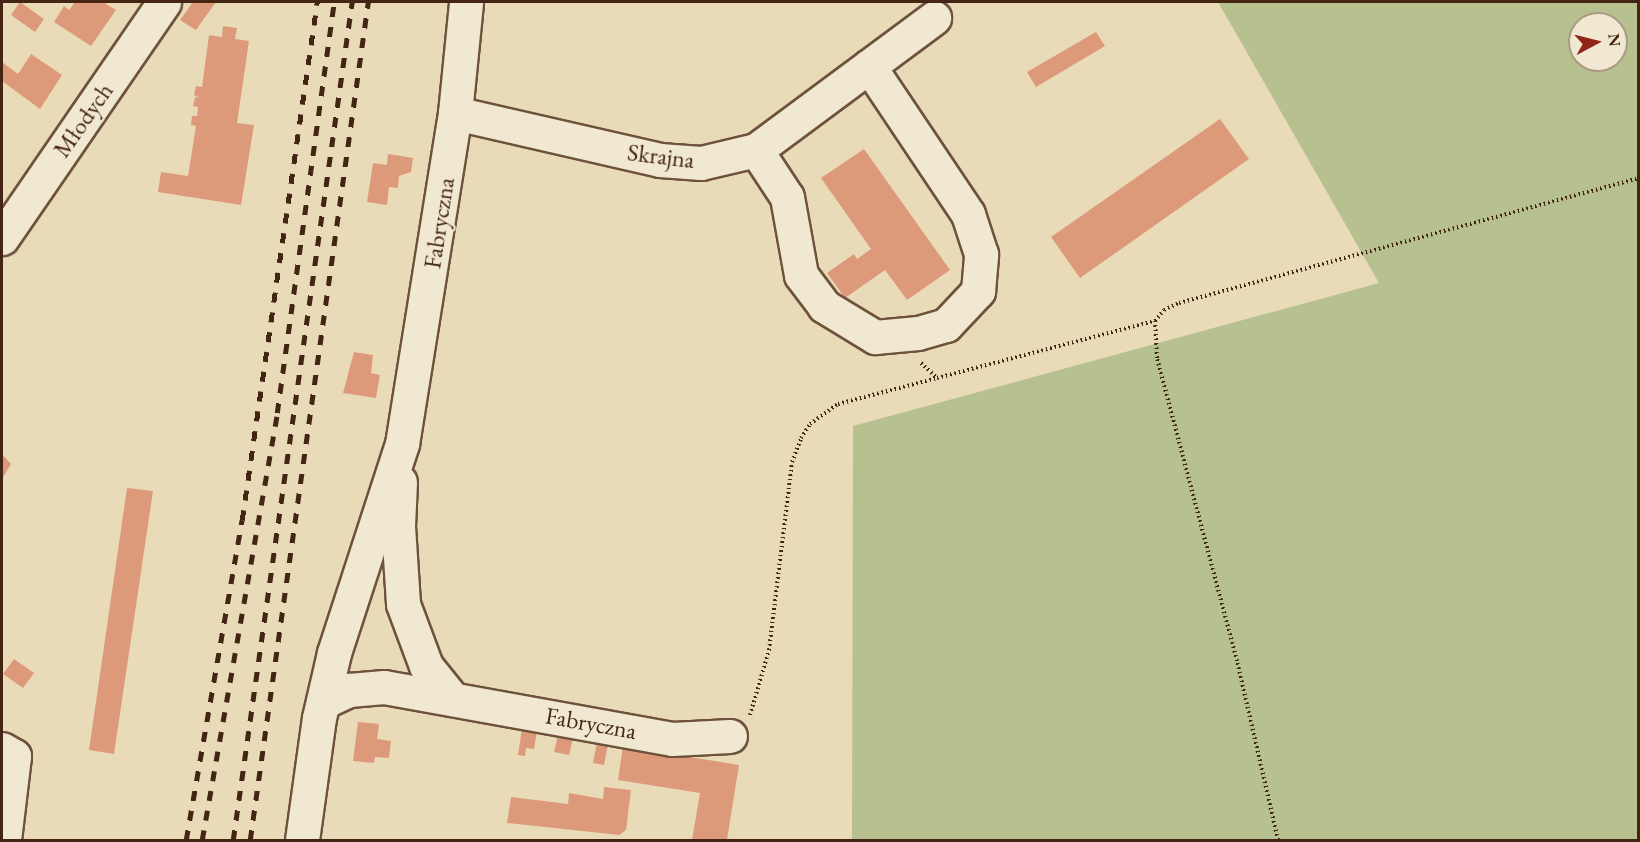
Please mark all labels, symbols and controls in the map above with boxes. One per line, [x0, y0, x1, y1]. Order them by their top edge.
north arrow [1568, 12, 1628, 72]
text: N [1603, 32, 1626, 48]
street label: Młodych [47, 77, 119, 163]
street label: Skrajna [626, 138, 696, 174]
street label: Fabryczna [418, 175, 460, 271]
street label: Fabryczna [543, 701, 639, 745]

